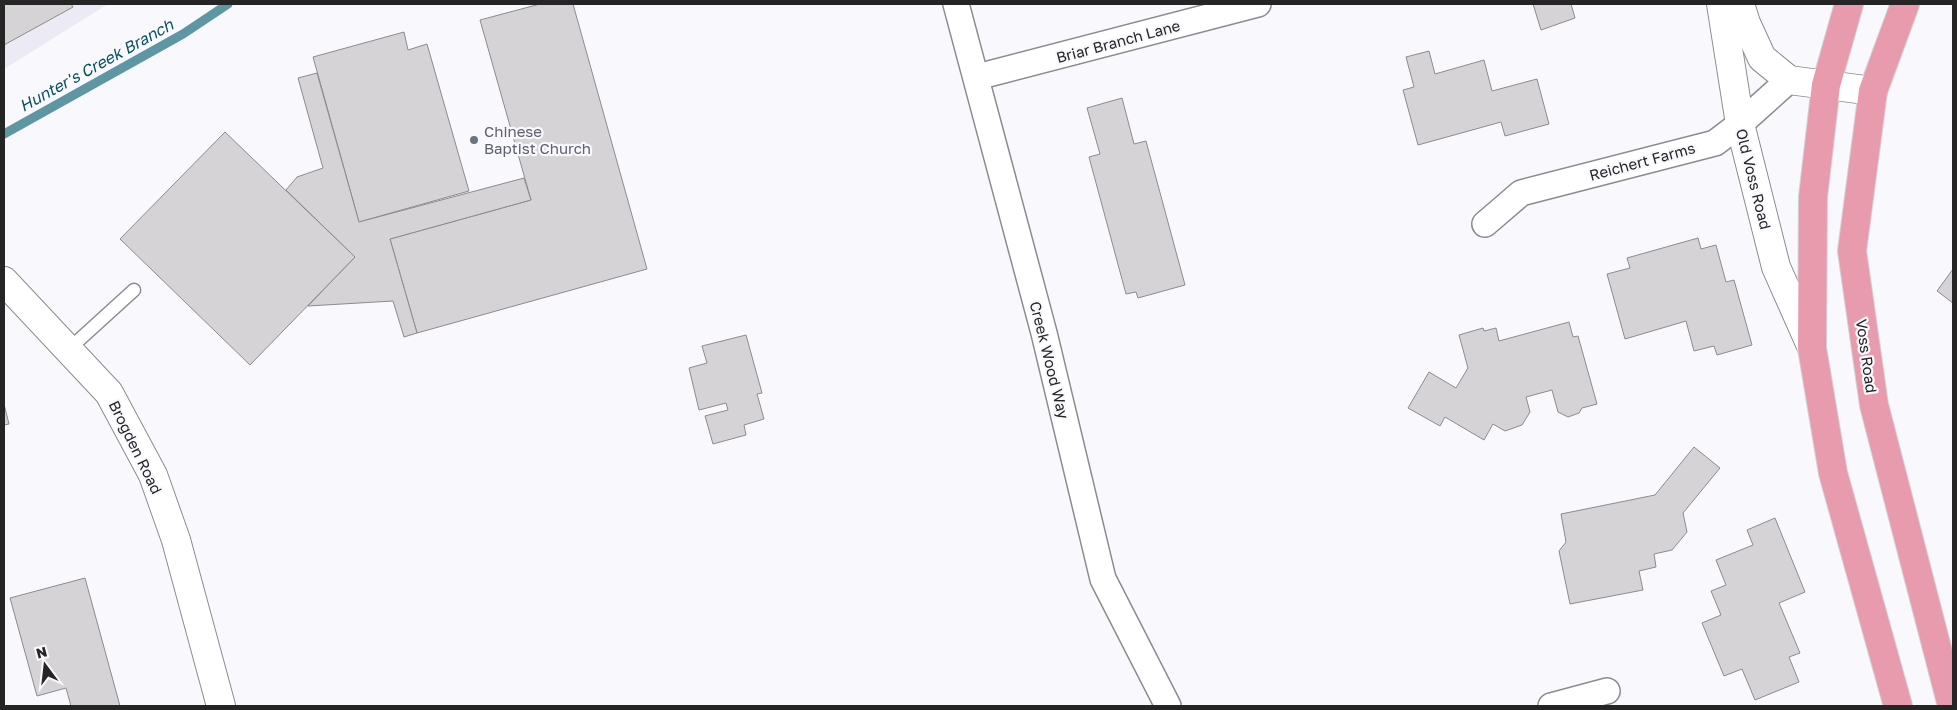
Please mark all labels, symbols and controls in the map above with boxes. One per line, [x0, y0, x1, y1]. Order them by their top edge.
water label: Hunter's Creek Branch [16, 14, 177, 116]
street label: Briar Branch Lane [1054, 16, 1182, 66]
place label: Chinese Baptist Church [484, 122, 591, 157]
street label: Old Voss Road [1733, 127, 1775, 231]
marker: Chinese Baptist Church [468, 134, 480, 146]
street label: Reichert Farms [1587, 138, 1697, 184]
street label: Creek Wood Way [1027, 299, 1073, 421]
street label: Voss Road [1853, 318, 1881, 394]
street label: Brogden Road [106, 397, 166, 497]
north arrow [20, 640, 70, 690]
text: N [34, 642, 49, 662]

